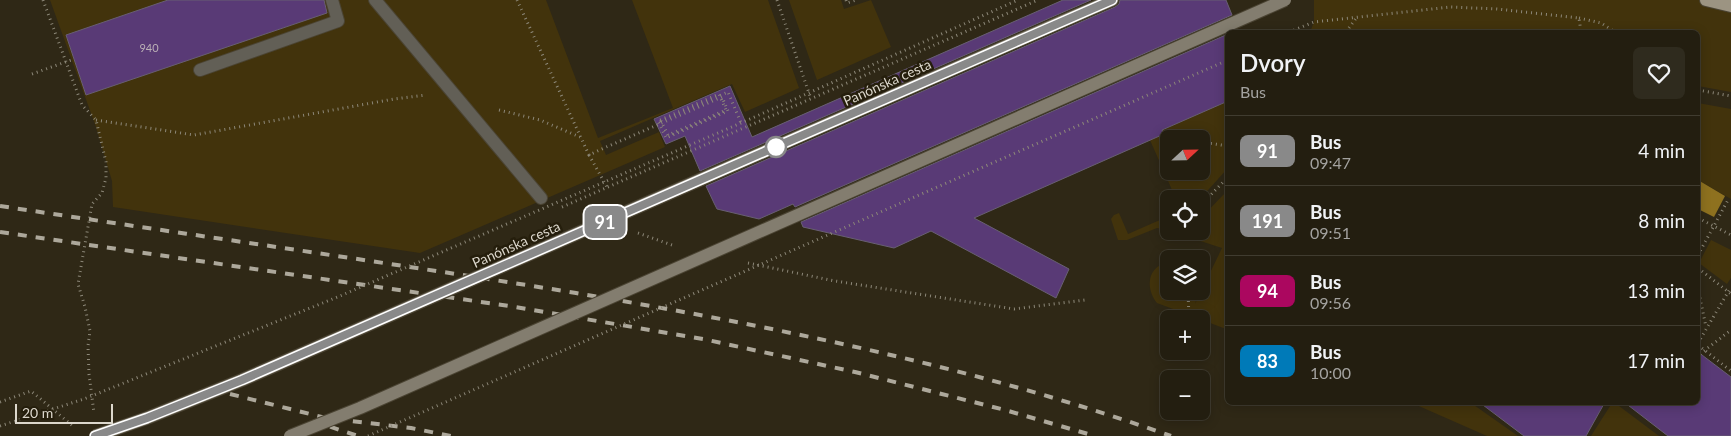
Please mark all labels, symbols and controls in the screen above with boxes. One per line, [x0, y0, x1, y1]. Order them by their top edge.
house number: 940 [139, 41, 159, 54]
button: heart [1633, 47, 1685, 99]
text: Dvory [1240, 48, 1306, 77]
street label: Panónska cesta [840, 55, 934, 109]
text: Bus [1240, 82, 1266, 101]
north arrow [1160, 130, 1210, 180]
map controls [1160, 130, 1210, 420]
text: Bus [1310, 130, 1341, 153]
unlabelled marker [765, 136, 787, 158]
text: 4 min [1638, 139, 1685, 162]
text: 91 [1257, 140, 1278, 162]
text: 09:47 [1310, 153, 1351, 172]
button: locate [1160, 190, 1210, 240]
text: Bus [1310, 200, 1341, 223]
line badge: 91 [582, 206, 628, 238]
text: 8 min [1638, 209, 1685, 232]
text: 191 [1252, 210, 1283, 232]
text: 91 [595, 211, 615, 233]
street label: Panónska cesta [469, 217, 563, 271]
text: 09:51 [1310, 223, 1351, 242]
button: layers [1160, 250, 1210, 300]
text: Bus [1310, 270, 1341, 293]
text: 13 min [1627, 279, 1685, 302]
text: 94 [1257, 280, 1278, 302]
text: 09:56 [1310, 293, 1351, 312]
button: + [1160, 310, 1210, 360]
text: Bus [1310, 340, 1341, 363]
text: 17 min [1627, 349, 1685, 372]
text: 83 [1257, 350, 1278, 372]
text: 10:00 [1310, 363, 1351, 382]
button: − [1160, 370, 1210, 420]
scale bar [15, 401, 112, 424]
text: 20 m [22, 404, 53, 421]

